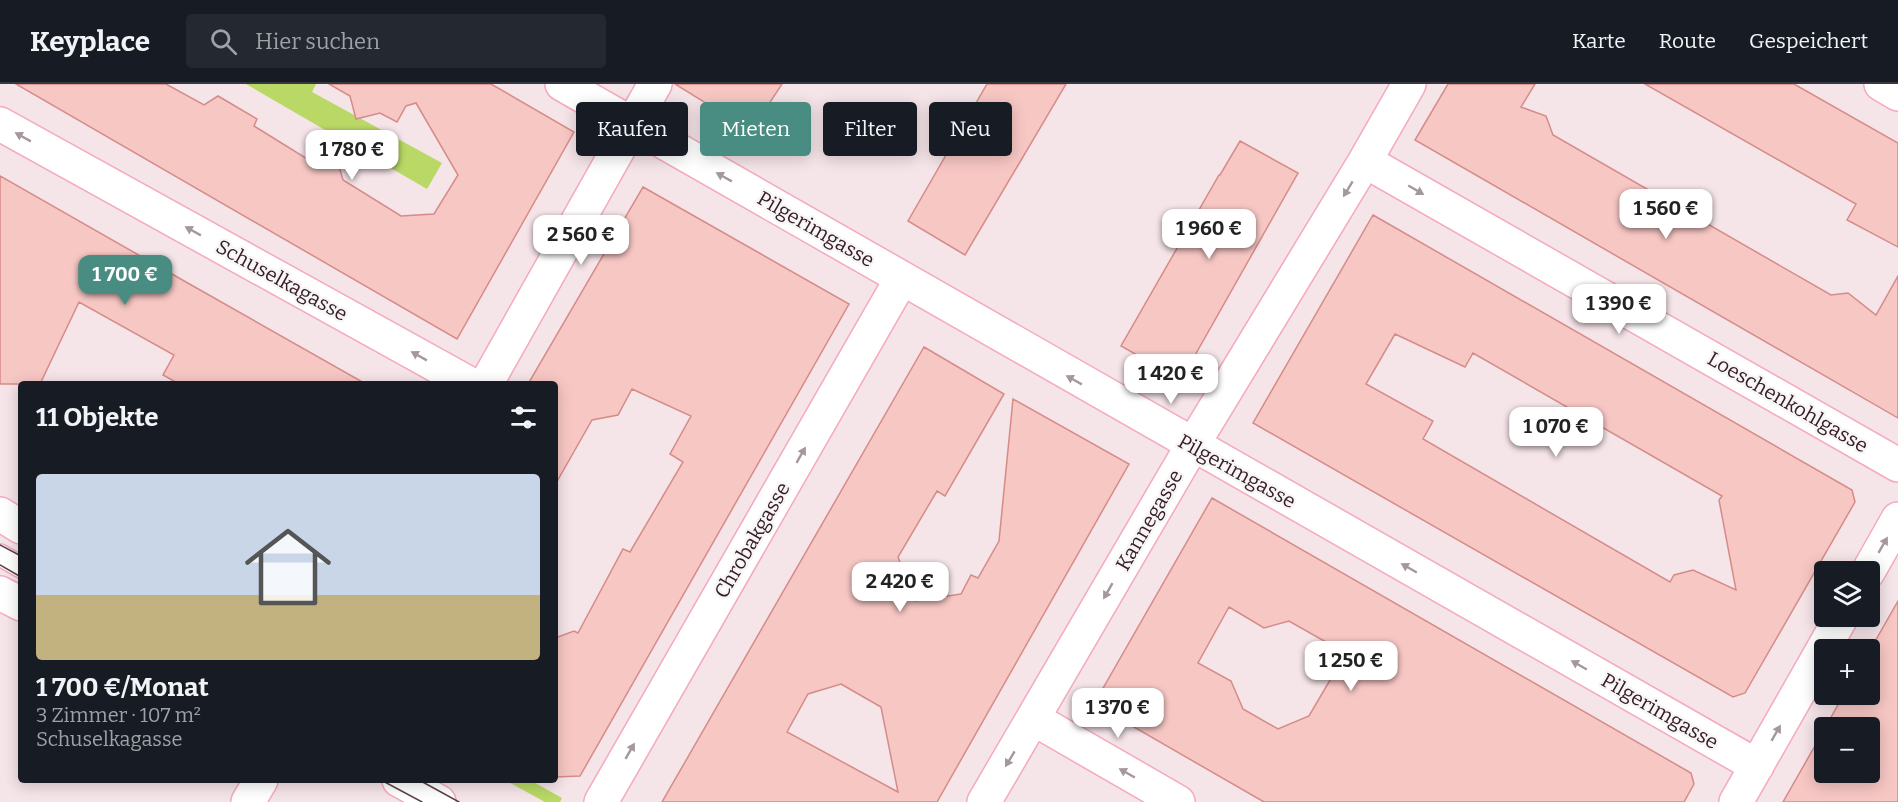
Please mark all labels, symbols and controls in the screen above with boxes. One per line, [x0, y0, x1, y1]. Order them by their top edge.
search box [186, 14, 606, 68]
text: Keyplace [30, 25, 150, 58]
icon: search [207, 25, 240, 58]
text: Hier suchen [255, 28, 380, 55]
text: Karte [1572, 28, 1626, 54]
text: Route [1659, 28, 1716, 54]
text: Gespeichert [1749, 28, 1868, 54]
chip: Kaufen [576, 102, 688, 156]
chip: Mieten [700, 102, 811, 156]
chip: Filter [823, 102, 917, 156]
chip: Neu [929, 102, 1012, 156]
pin: 1 780 € [297, 130, 407, 181]
one-way arrow [14, 132, 31, 142]
text: 1 780 € [320, 137, 384, 161]
one-way arrow [716, 171, 732, 182]
one-way arrow [1342, 181, 1353, 197]
one-way arrow [1407, 184, 1424, 194]
street label: Pilgerimgasse [753, 186, 879, 272]
pin: 1 560 € [1611, 189, 1721, 240]
text: 1 560 € [1633, 196, 1699, 220]
pin: 1 960 € [1154, 209, 1264, 260]
pin: 2 560 € [526, 215, 636, 266]
text: 1 960 € [1176, 216, 1242, 240]
text: 2 560 € [547, 222, 615, 246]
one-way arrow [184, 226, 201, 236]
street label: Schuselkagasse [212, 234, 352, 326]
pin: 1 700 € [70, 255, 180, 306]
text: 1 700 € [92, 262, 158, 286]
pin: 1 390 € [1564, 284, 1674, 335]
text: 1 390 € [1586, 291, 1652, 315]
street label: Loeschenkohlgasse [1704, 346, 1872, 458]
one-way arrow [410, 351, 427, 361]
pin: 1 420 € [1116, 354, 1226, 405]
text: 1 420 € [1138, 361, 1204, 385]
one-way arrow [1066, 375, 1083, 385]
icon: filters [507, 401, 540, 434]
text: 11 Objekte [36, 402, 159, 433]
pin: 1 070 € [1501, 407, 1611, 458]
text: 1 070 € [1523, 414, 1589, 438]
street label: Pilgerimgasse [1174, 429, 1300, 513]
one-way arrow [796, 446, 806, 463]
street label: Kannegasse [1110, 465, 1188, 575]
street label: Chrobakgasse [709, 478, 795, 602]
icon: home [234, 513, 342, 621]
one-way arrow [1878, 536, 1888, 553]
map controls [1814, 561, 1880, 783]
button: layers [1814, 561, 1880, 627]
pin: 2 420 € [845, 562, 955, 613]
one-way arrow [1401, 563, 1417, 574]
text: 2 420 € [866, 569, 934, 593]
one-way arrow [1103, 583, 1113, 600]
button: + [1814, 639, 1880, 705]
pin: 1 250 € [1296, 641, 1406, 692]
text: 1 250 € [1319, 648, 1383, 672]
one-way arrow [1570, 660, 1587, 670]
street label: Pilgerimgasse [1597, 668, 1723, 754]
text: 1 700 €/Monat [36, 672, 209, 703]
pin: 1 370 € [1063, 688, 1173, 739]
text: 1 370 € [1086, 695, 1150, 719]
text: 3 Zimmer · 107 m² [36, 703, 201, 727]
button: − [1814, 717, 1880, 783]
one-way arrow [1771, 724, 1781, 741]
text: Schuselkagasse [36, 727, 182, 751]
one-way arrow [625, 742, 635, 759]
one-way arrow [1004, 751, 1015, 767]
one-way arrow [1118, 768, 1135, 778]

